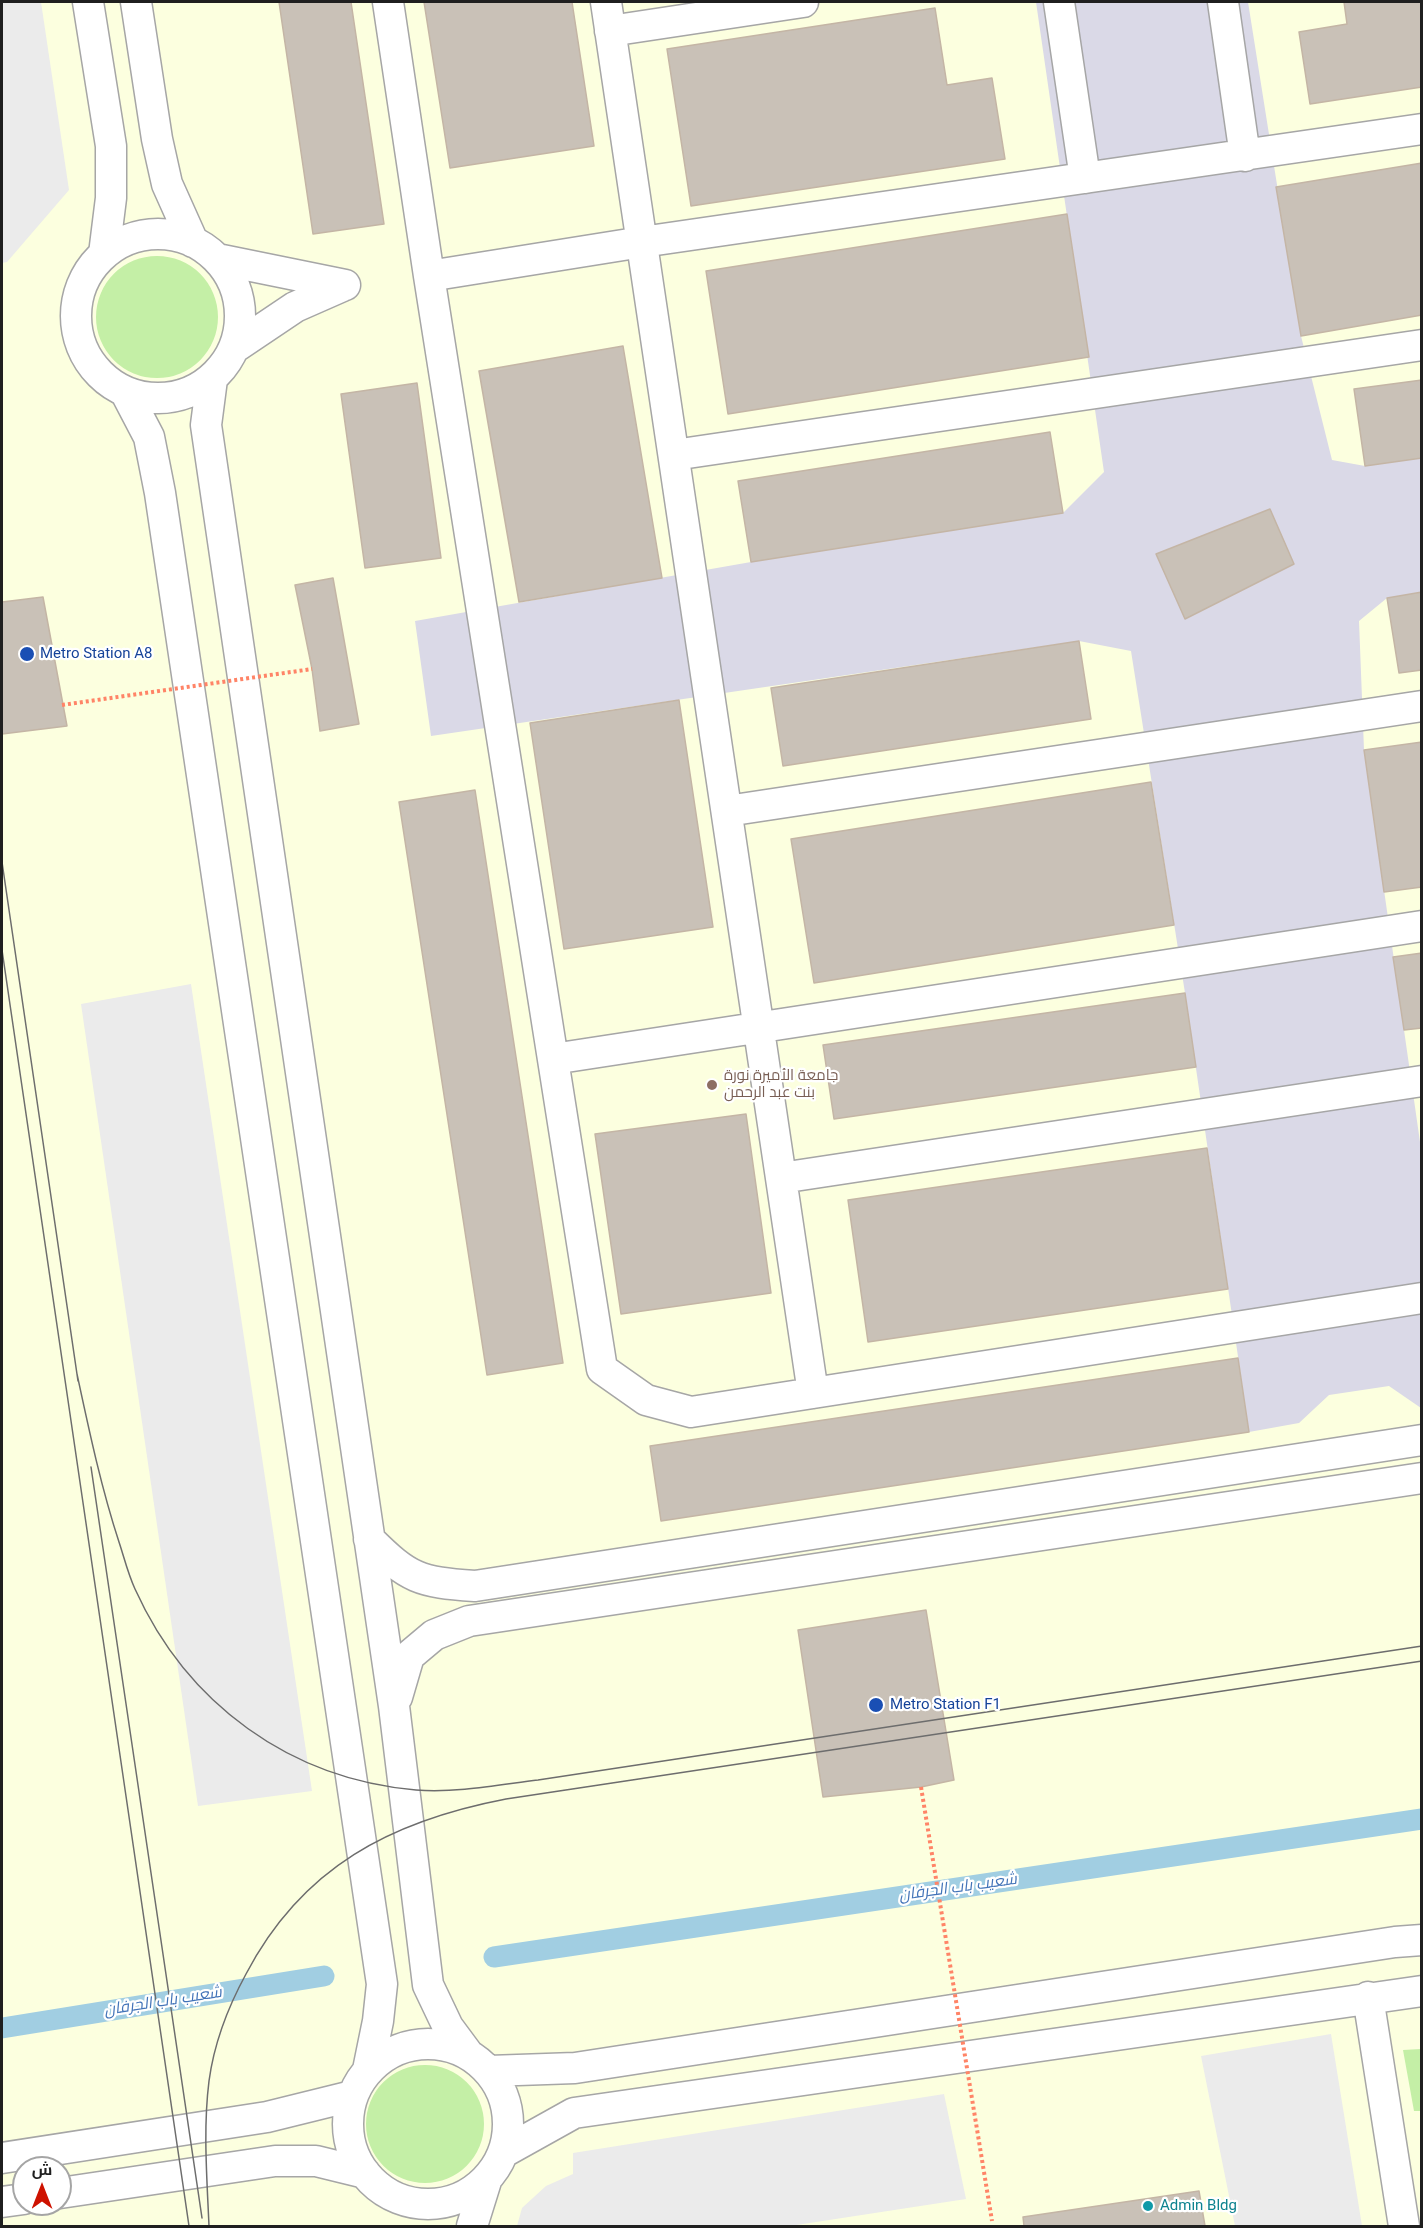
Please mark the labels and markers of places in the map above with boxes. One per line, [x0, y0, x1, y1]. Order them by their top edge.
marker: Metro Station A8 [18, 645, 36, 663]
place label: Metro Station A8 [40, 645, 152, 663]
place label: جامعة الأميرة نورة بنت عبد الرحمن [724, 1067, 838, 1102]
marker: جامعة الأميرة نورة بنت عبد الرحمن [705, 1078, 719, 1092]
marker: Metro Station F1 [867, 1696, 885, 1714]
place label: Metro Station F1 [890, 1696, 1001, 1714]
place label: Admin Bldg [1160, 2197, 1237, 2215]
marker: Admin Bldg [1141, 2199, 1155, 2213]

